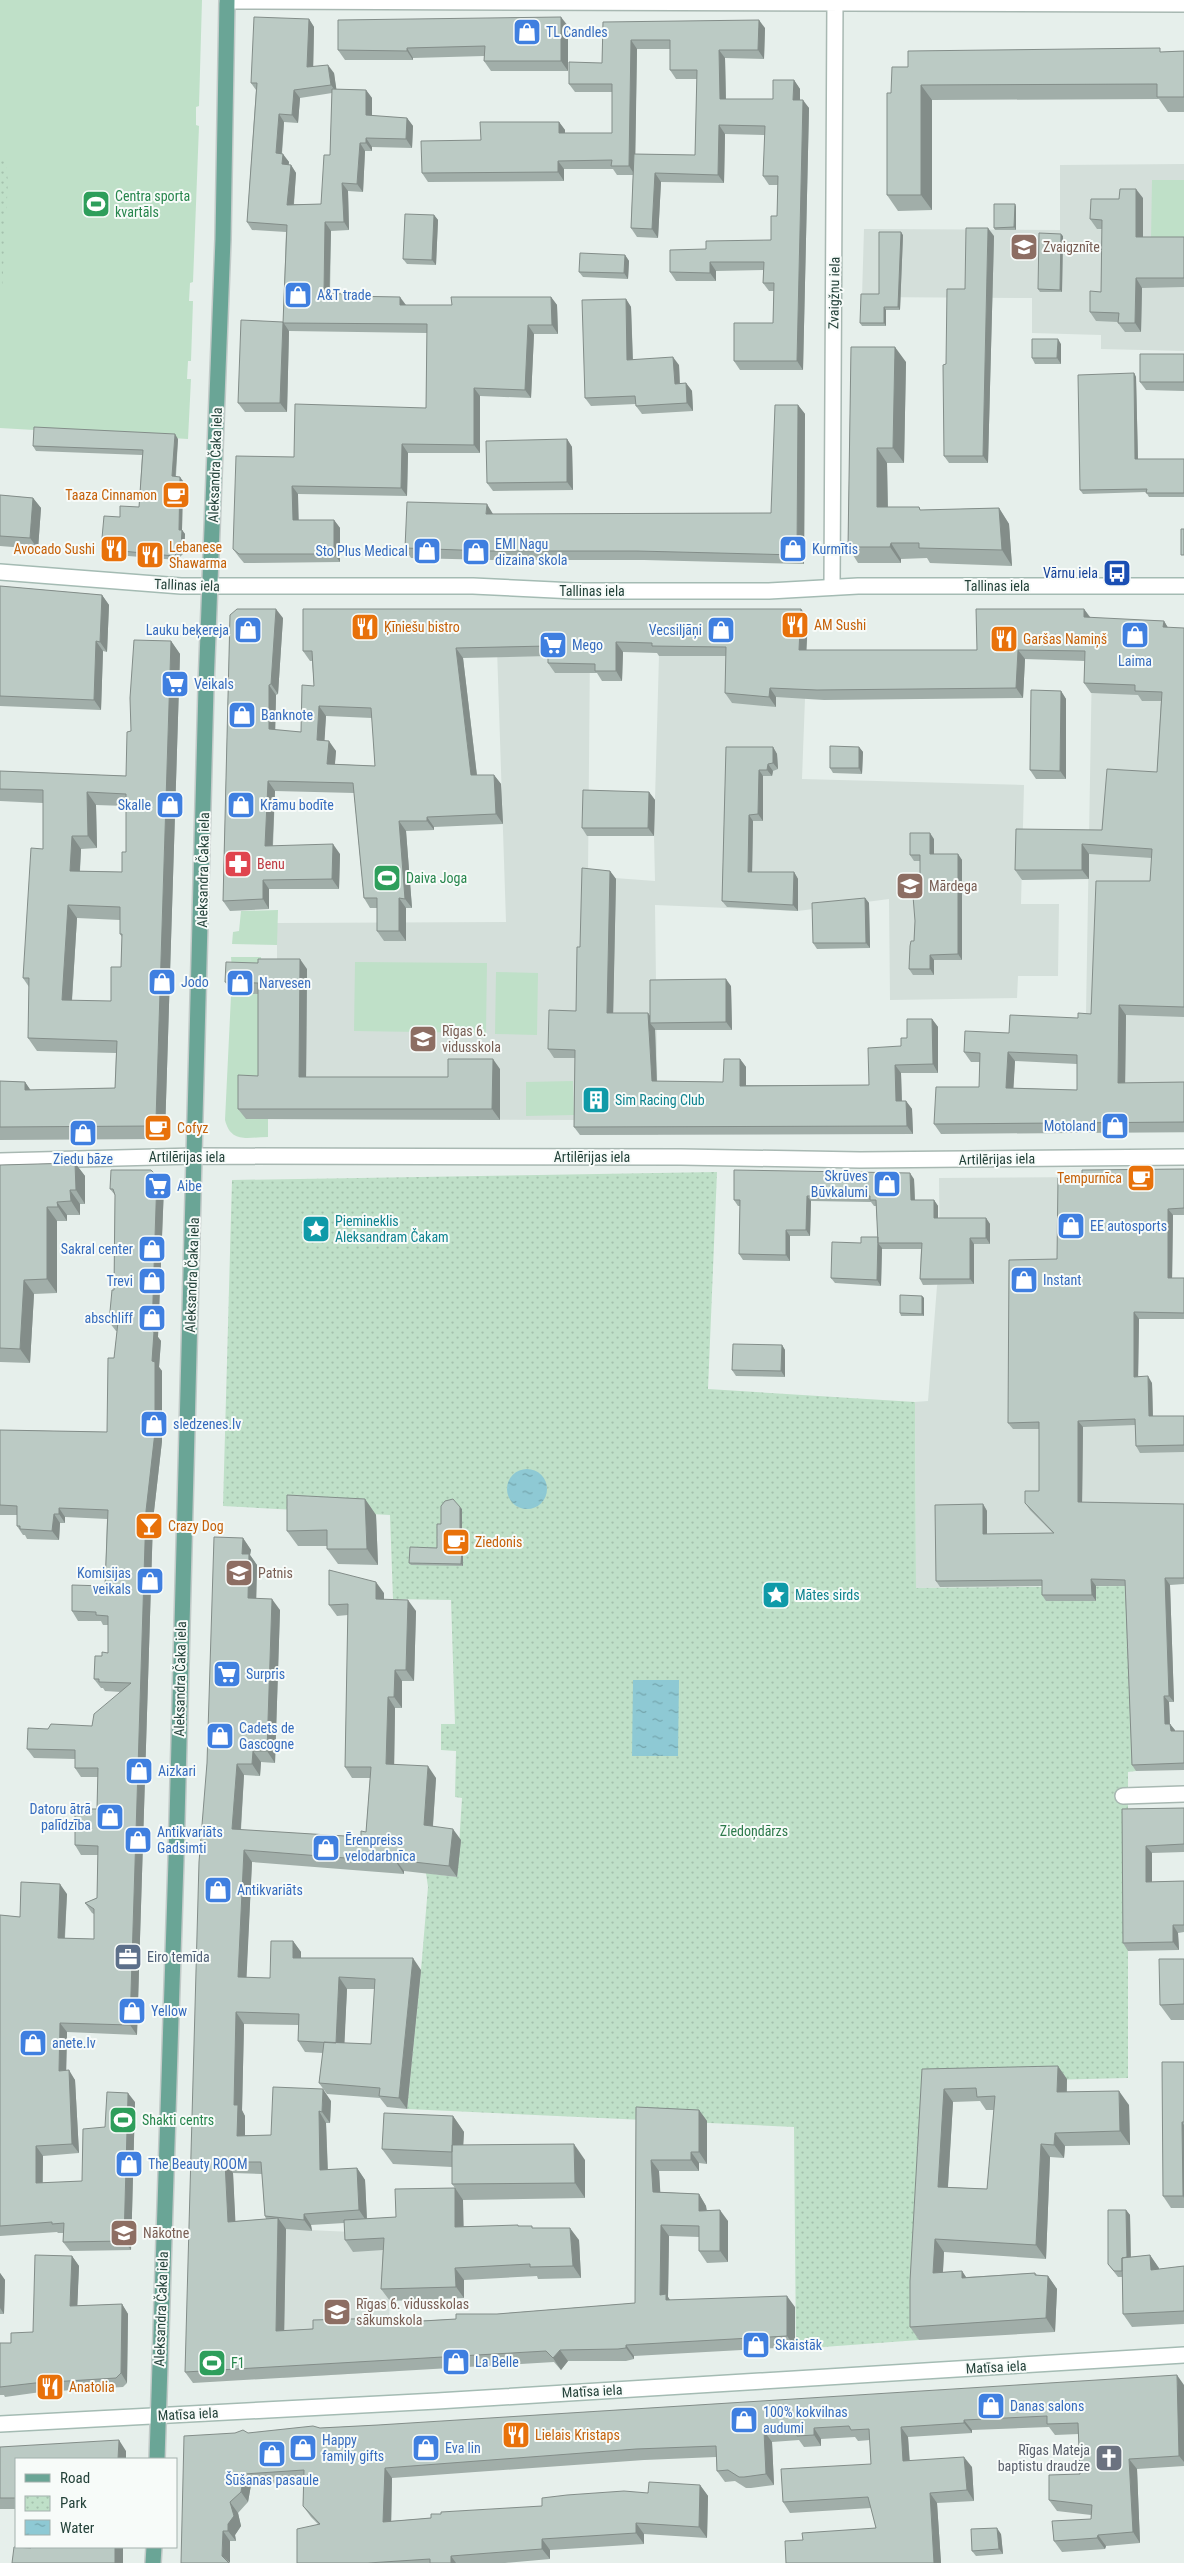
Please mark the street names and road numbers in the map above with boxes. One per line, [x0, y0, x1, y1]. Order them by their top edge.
street label: Zvaigžņu iela [825, 257, 844, 329]
street label: Aleksandra Čaka iela [204, 407, 225, 523]
street label: Tallinas iela [154, 576, 220, 594]
street label: Tallinas iela [964, 578, 1030, 594]
street label: Tallinas iela [559, 583, 625, 599]
street label: Aleksandra Čaka iela [193, 812, 212, 928]
street label: Artilērijas iela [149, 1149, 225, 1165]
street label: Artilērijas iela [554, 1149, 630, 1165]
street label: Artilērijas iela [959, 1150, 1035, 1168]
street label: Aleksandra Čaka iela [181, 1217, 202, 1333]
street label: Aleksandra Čaka iela [170, 1621, 189, 1737]
street label: Aleksandra Čaka iela [150, 2251, 171, 2367]
street label: Matīsa iela [965, 2357, 1027, 2377]
street label: Matīsa iela [561, 2381, 623, 2401]
street label: Matīsa iela [157, 2404, 219, 2424]

